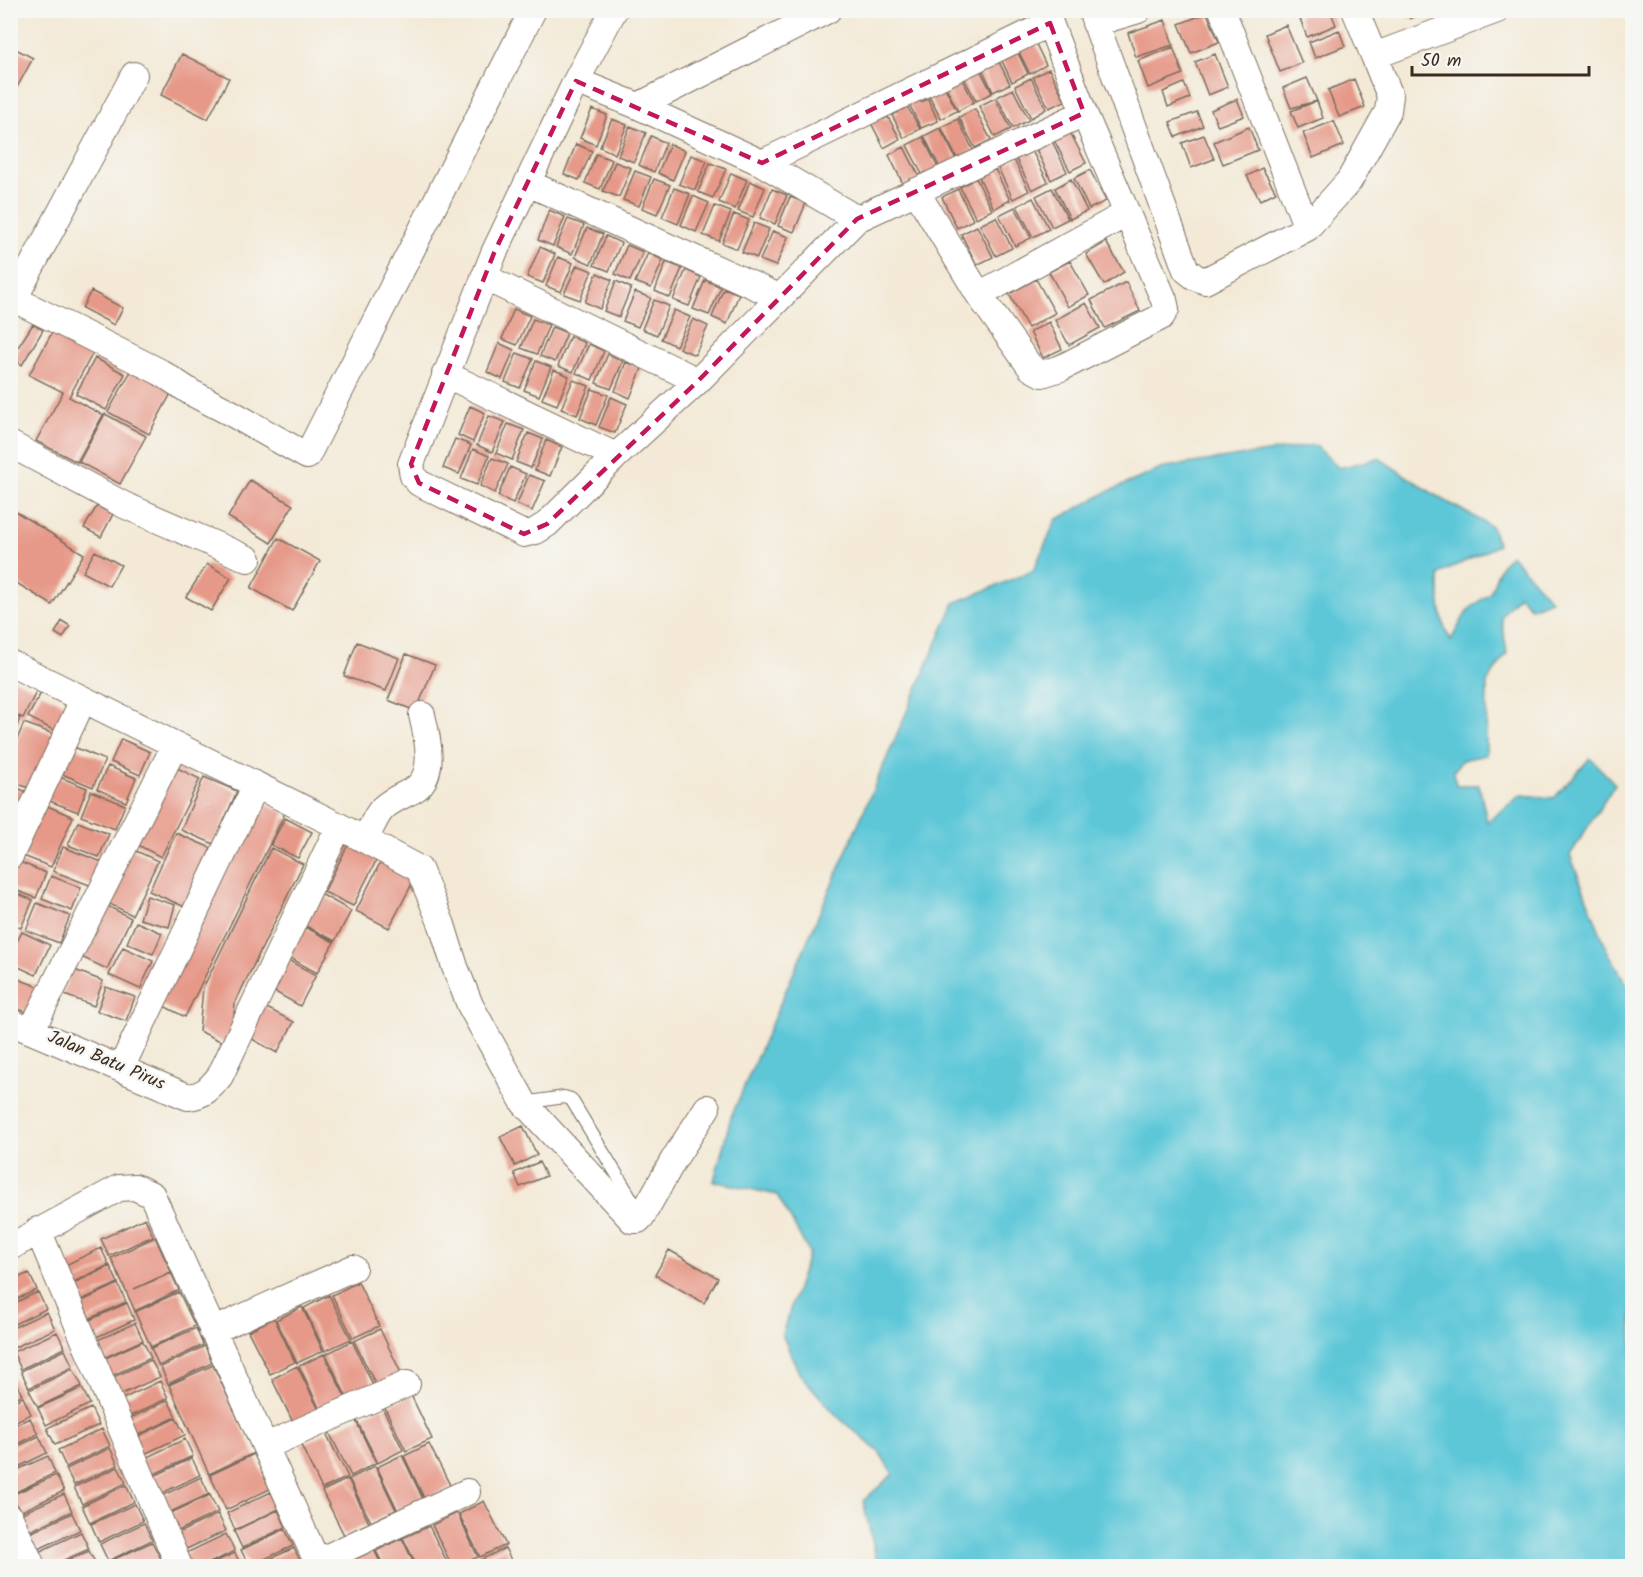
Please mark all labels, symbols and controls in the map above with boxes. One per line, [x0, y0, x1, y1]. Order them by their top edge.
scale bar [1412, 39, 1589, 77]
text: 50 m [1421, 47, 1461, 76]
street label: Jalan Batu Pirus [43, 1023, 170, 1099]

